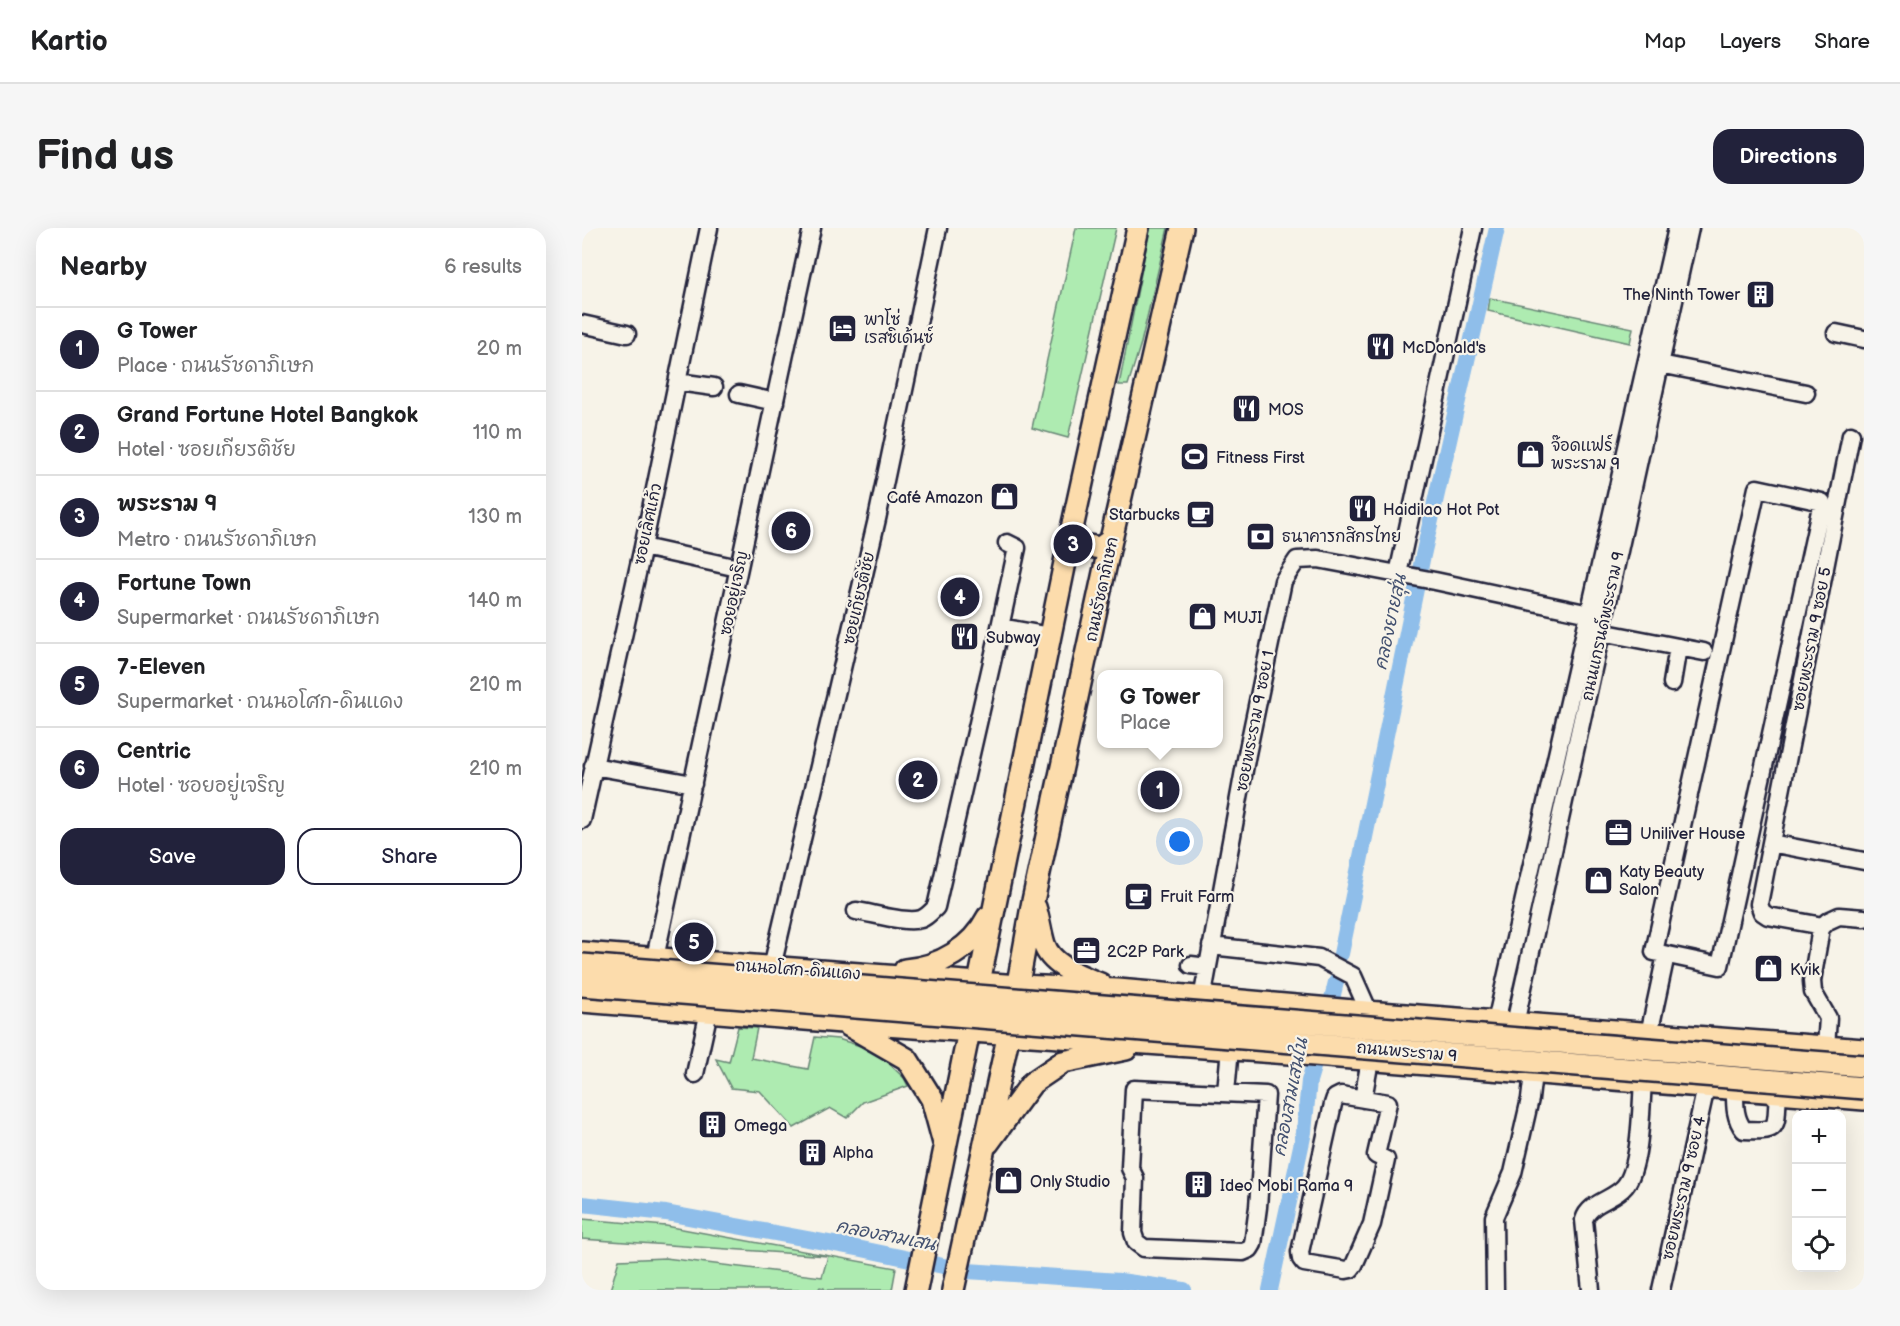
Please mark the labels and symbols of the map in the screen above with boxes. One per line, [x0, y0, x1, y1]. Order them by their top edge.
building icon: The Ninth Tower [1745, 278, 1777, 310]
place label: The Ninth Tower [1623, 286, 1740, 305]
place label: พาโซ่ เรสซิเด้นซ์ [864, 308, 934, 348]
hotel icon: พาโซ่ เรสซิเด้นซ์ [827, 312, 859, 344]
restaurant icon: McDonald's [1365, 331, 1397, 363]
place label: McDonald's [1402, 339, 1486, 358]
restaurant icon: MOS [1231, 393, 1263, 425]
place label: MOS [1268, 401, 1304, 420]
place label: จ๊อดแฟร์ พระราม 9 [1551, 434, 1620, 474]
shop icon: จ๊อดแฟร์ พระราม 9 [1514, 438, 1546, 470]
sports icon: Fitness First [1179, 441, 1211, 473]
place label: Fitness First [1216, 449, 1305, 468]
street label: ซอยเลิศแก้ว [629, 481, 666, 567]
shop icon: Café Amazon [988, 481, 1020, 513]
place label: Café Amazon [887, 489, 983, 508]
restaurant icon: Haidilao Hot Pot [1346, 493, 1378, 525]
cafe icon: Starbucks [1185, 498, 1217, 530]
place label: Haidilao Hot Pot [1383, 501, 1499, 520]
place label: Starbucks [1109, 506, 1180, 525]
pin: 6 [772, 508, 810, 554]
bank icon: ธนาคารกสิกรไทย [1245, 520, 1277, 552]
pin: 3 [1054, 522, 1092, 566]
place label: ธนาคารกสิกรไทย [1282, 525, 1401, 547]
street label: ถนนรัชดาภิเษก [1080, 535, 1123, 644]
street label: ซอยอยู่เจริญ [713, 549, 755, 638]
street label: ถนนแกรนด์พระราม 9 [1575, 549, 1629, 703]
street label: ซอยเกียรติชัย [838, 550, 879, 647]
street label: ซอยพระราม 9 ซอย 5 [1789, 566, 1836, 713]
water label: คลองยายสุ่น [1368, 571, 1413, 672]
pin: 4 [940, 574, 980, 620]
shop icon: MUJI [1186, 601, 1218, 633]
place label: MUJI [1223, 609, 1262, 628]
restaurant icon: Subway [949, 621, 981, 653]
place label: Subway [986, 629, 1041, 648]
street label: ซอยพระราม 9 ซอย 1 [1232, 649, 1278, 794]
pin: 2 [898, 758, 938, 802]
pin: 1 [1140, 768, 1180, 812]
office icon: Uniliver House [1603, 817, 1635, 849]
place label: Uniliver House [1640, 825, 1746, 844]
your location [1165, 827, 1194, 856]
place label: Katy Beauty Salon [1619, 863, 1705, 900]
shop icon: Katy Beauty Salon [1582, 864, 1614, 896]
cafe icon: Fruit Farm [1123, 880, 1155, 912]
place label: Fruit Farm [1160, 888, 1234, 907]
pin: 5 [674, 920, 714, 964]
office icon: 2C2P Park [1070, 935, 1102, 967]
place label: 2C2P Park [1107, 943, 1184, 962]
shop icon: Kvik [1753, 953, 1785, 985]
street label: ถนนอโศก-ดินแดง [735, 954, 861, 984]
place label: Kvik [1790, 961, 1820, 980]
water label: คลองสามเสนใน [1267, 1035, 1313, 1158]
street label: ถนนพระราม 9 [1356, 1039, 1458, 1066]
building icon: Omega [697, 1109, 729, 1141]
street label: ซอยพระราม 9 ซอย 4 [1659, 1114, 1710, 1262]
place label: Omega [734, 1117, 787, 1136]
building icon: Alpha [796, 1136, 828, 1168]
place label: Alpha [833, 1144, 874, 1163]
shop icon: Only Studio [993, 1165, 1025, 1197]
building icon: Ideo Mobi Rama 9 [1183, 1169, 1215, 1201]
place label: Only Studio [1030, 1173, 1110, 1192]
place label: Ideo Mobi Rama 9 [1220, 1177, 1353, 1196]
water label: คลองสามเสน [834, 1216, 938, 1256]

